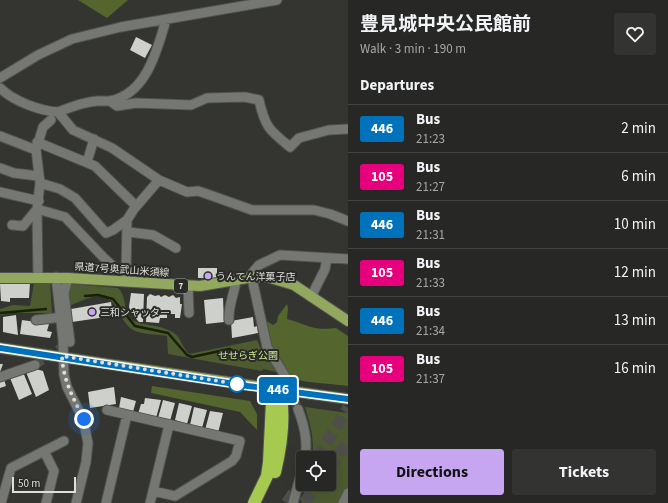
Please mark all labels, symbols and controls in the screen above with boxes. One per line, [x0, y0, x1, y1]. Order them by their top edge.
text: 豊見城中央公民館前 [360, 11, 531, 38]
button: heart [614, 13, 656, 55]
text: Walk · 3 min · 190 m [360, 40, 466, 58]
text: Departures [360, 75, 434, 96]
text: Bus [416, 109, 440, 130]
text: 2 min [621, 118, 656, 139]
text: 446 [371, 119, 393, 139]
text: 21:23 [416, 130, 445, 148]
text: Bus [416, 157, 440, 178]
text: 6 min [621, 166, 656, 187]
text: 105 [371, 167, 393, 187]
text: 21:27 [416, 178, 445, 196]
text: Bus [416, 205, 440, 226]
text: 10 min [614, 214, 656, 235]
text: 446 [371, 215, 393, 235]
text: 21:31 [416, 226, 445, 244]
text: Bus [416, 253, 440, 274]
street label: 県道7号奥武山米須線 [74, 260, 170, 280]
text: 12 min [614, 262, 656, 283]
text: 105 [371, 263, 393, 283]
place label: うんてん洋菓子店 [216, 270, 296, 284]
marker: うんてん洋菓子店 [203, 271, 213, 281]
text: 21:33 [416, 274, 445, 292]
road number: 7 [174, 279, 188, 293]
text: Bus [416, 301, 440, 322]
place label: 三和シャッター [100, 306, 170, 320]
marker: 三和シャッター [87, 307, 97, 317]
text: 13 min [614, 310, 656, 331]
text: 446 [371, 311, 393, 331]
text: 21:34 [416, 322, 445, 340]
park label: せせらぎ公園 [218, 349, 278, 363]
text: Bus [416, 349, 440, 370]
text: 16 min [614, 358, 656, 379]
text: 105 [371, 359, 393, 379]
text: 21:37 [416, 370, 445, 388]
unlabelled marker [228, 375, 246, 393]
line badge: 446 [255, 377, 301, 403]
text: 446 [267, 380, 289, 400]
your location [74, 409, 94, 429]
button: Directions [360, 449, 504, 495]
button: Tickets [512, 449, 656, 495]
map controls [296, 451, 336, 491]
button: locate [296, 451, 336, 491]
scale bar [12, 475, 76, 494]
text: 50 m [18, 476, 40, 491]

